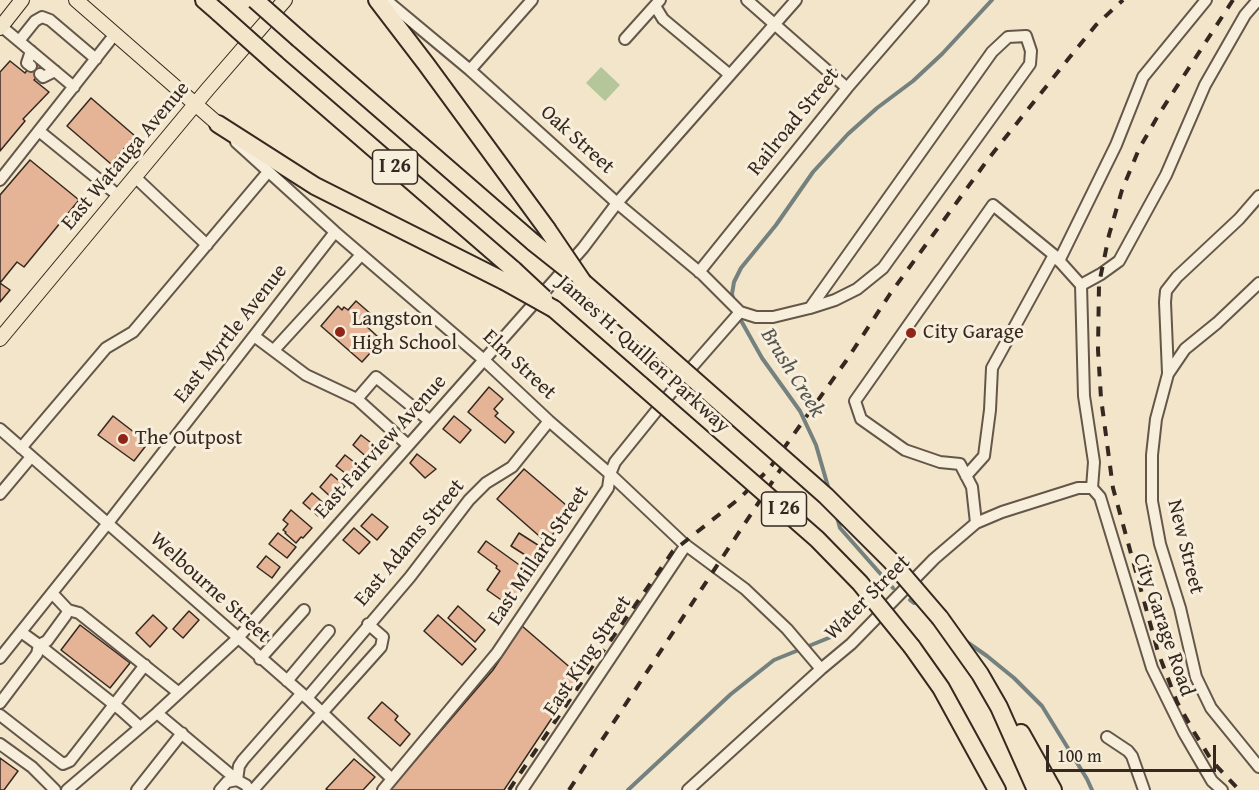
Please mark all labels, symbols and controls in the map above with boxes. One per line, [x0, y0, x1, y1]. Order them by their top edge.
street label: Railroad Street [743, 63, 845, 181]
street label: East Watauga Avenue [57, 77, 195, 235]
street label: Oak Street [535, 100, 619, 180]
road number: I 26 [372, 150, 418, 184]
street label: East Myrtle Avenue [169, 259, 293, 409]
street label: James H. Quillen Parkway [551, 271, 735, 439]
place label: Langston High School [352, 307, 457, 357]
place label: City Garage [923, 320, 1024, 346]
water label: Brush Creek [754, 323, 830, 423]
marker: Langston High School [333, 325, 347, 339]
street label: Elm Street [477, 325, 561, 405]
marker: City Garage [904, 326, 918, 340]
street label: East Fairview Avenue [310, 370, 452, 524]
place label: The Outpost [135, 426, 242, 452]
marker: The Outpost [116, 432, 130, 446]
street label: East Adams Street [350, 474, 470, 612]
street label: East Millard Street [483, 481, 595, 631]
road number: I 26 [762, 492, 806, 526]
street label: New Street [1161, 497, 1209, 597]
street label: Welbourne Street [144, 527, 276, 649]
street label: Water Street [820, 550, 916, 646]
street label: City Garage Road [1127, 550, 1199, 700]
street label: East King Street [539, 591, 637, 721]
scale bar [1049, 733, 1218, 771]
text: 100 m [1057, 742, 1102, 769]

